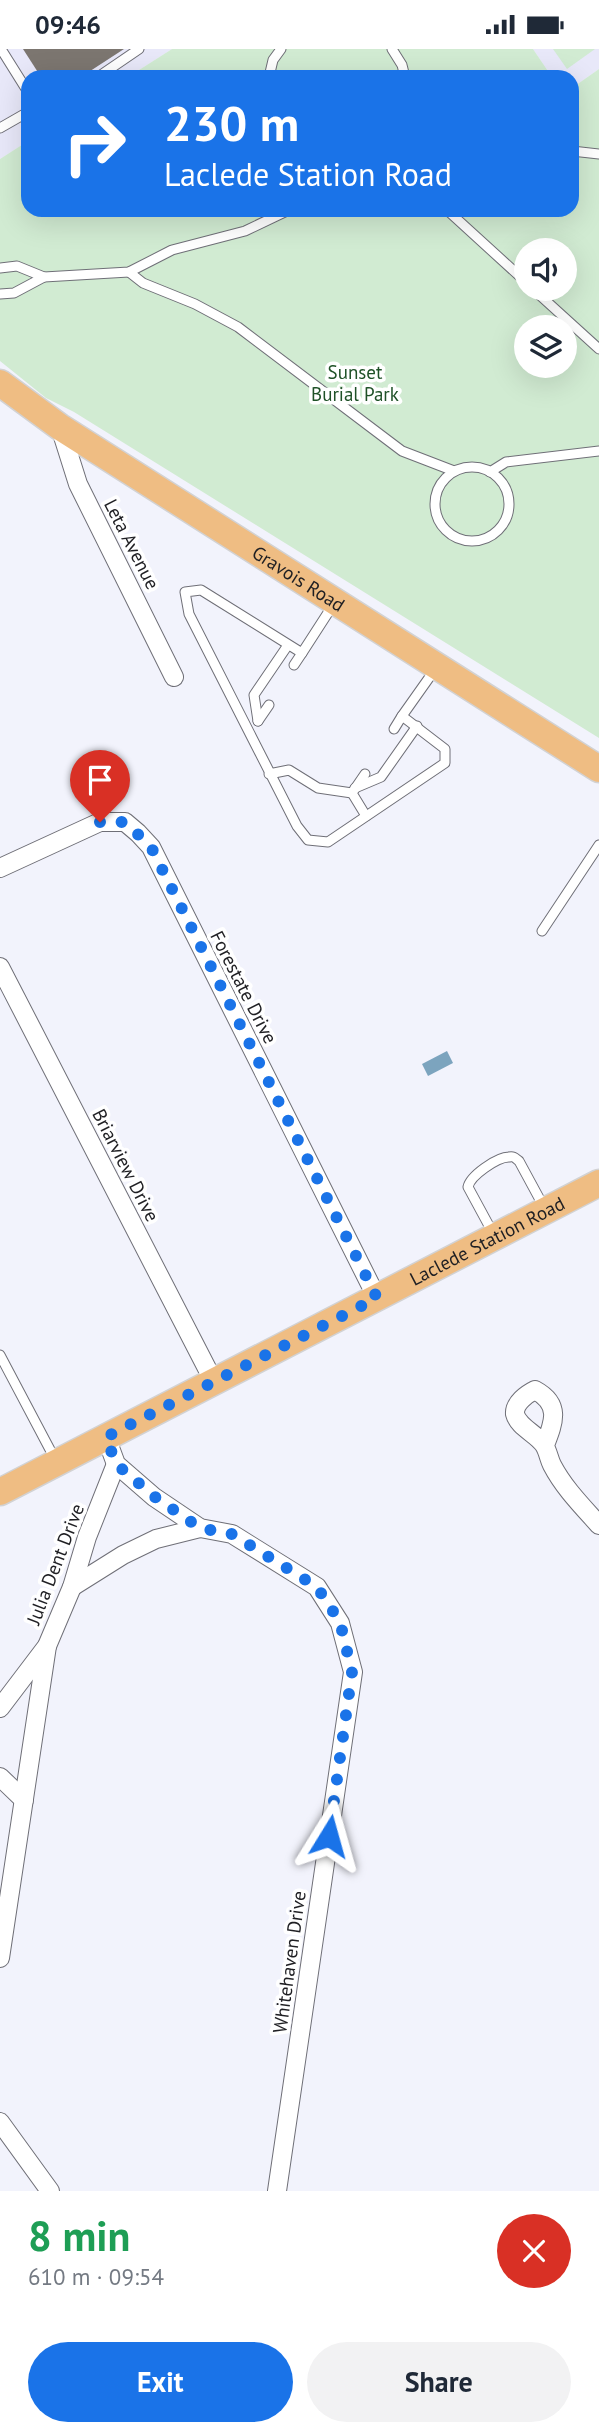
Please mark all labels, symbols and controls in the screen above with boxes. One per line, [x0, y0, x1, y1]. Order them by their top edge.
text: 09:46 [35, 8, 101, 41]
text: 230 m [164, 91, 299, 155]
icon: right [49, 98, 140, 189]
text: Laclede Station Road [164, 153, 452, 195]
map controls [514, 238, 577, 378]
button: sound [514, 238, 577, 301]
button: layers [514, 315, 577, 378]
park label: Sunset Burial Park [311, 360, 399, 406]
street label: Leta Avenue [99, 495, 165, 593]
street label: Gravois Road [248, 540, 349, 617]
pin [70, 750, 130, 822]
icon: arrive [81, 761, 119, 799]
street label: Forestate Drive [205, 927, 283, 1047]
street label: Briarview Drive [87, 1105, 165, 1225]
street label: Laclede Station Road [405, 1191, 569, 1291]
street label: Julia Dent Drive [21, 1500, 89, 1629]
position arrow [292, 1799, 366, 1873]
street label: Whitehaven Drive [267, 1889, 311, 2035]
text: 8 min [28, 2208, 130, 2263]
button: close [497, 2214, 571, 2288]
text: 610 m · 09:54 [28, 2262, 164, 2291]
button: Exit [28, 2342, 293, 2422]
button: Share [307, 2342, 571, 2422]

